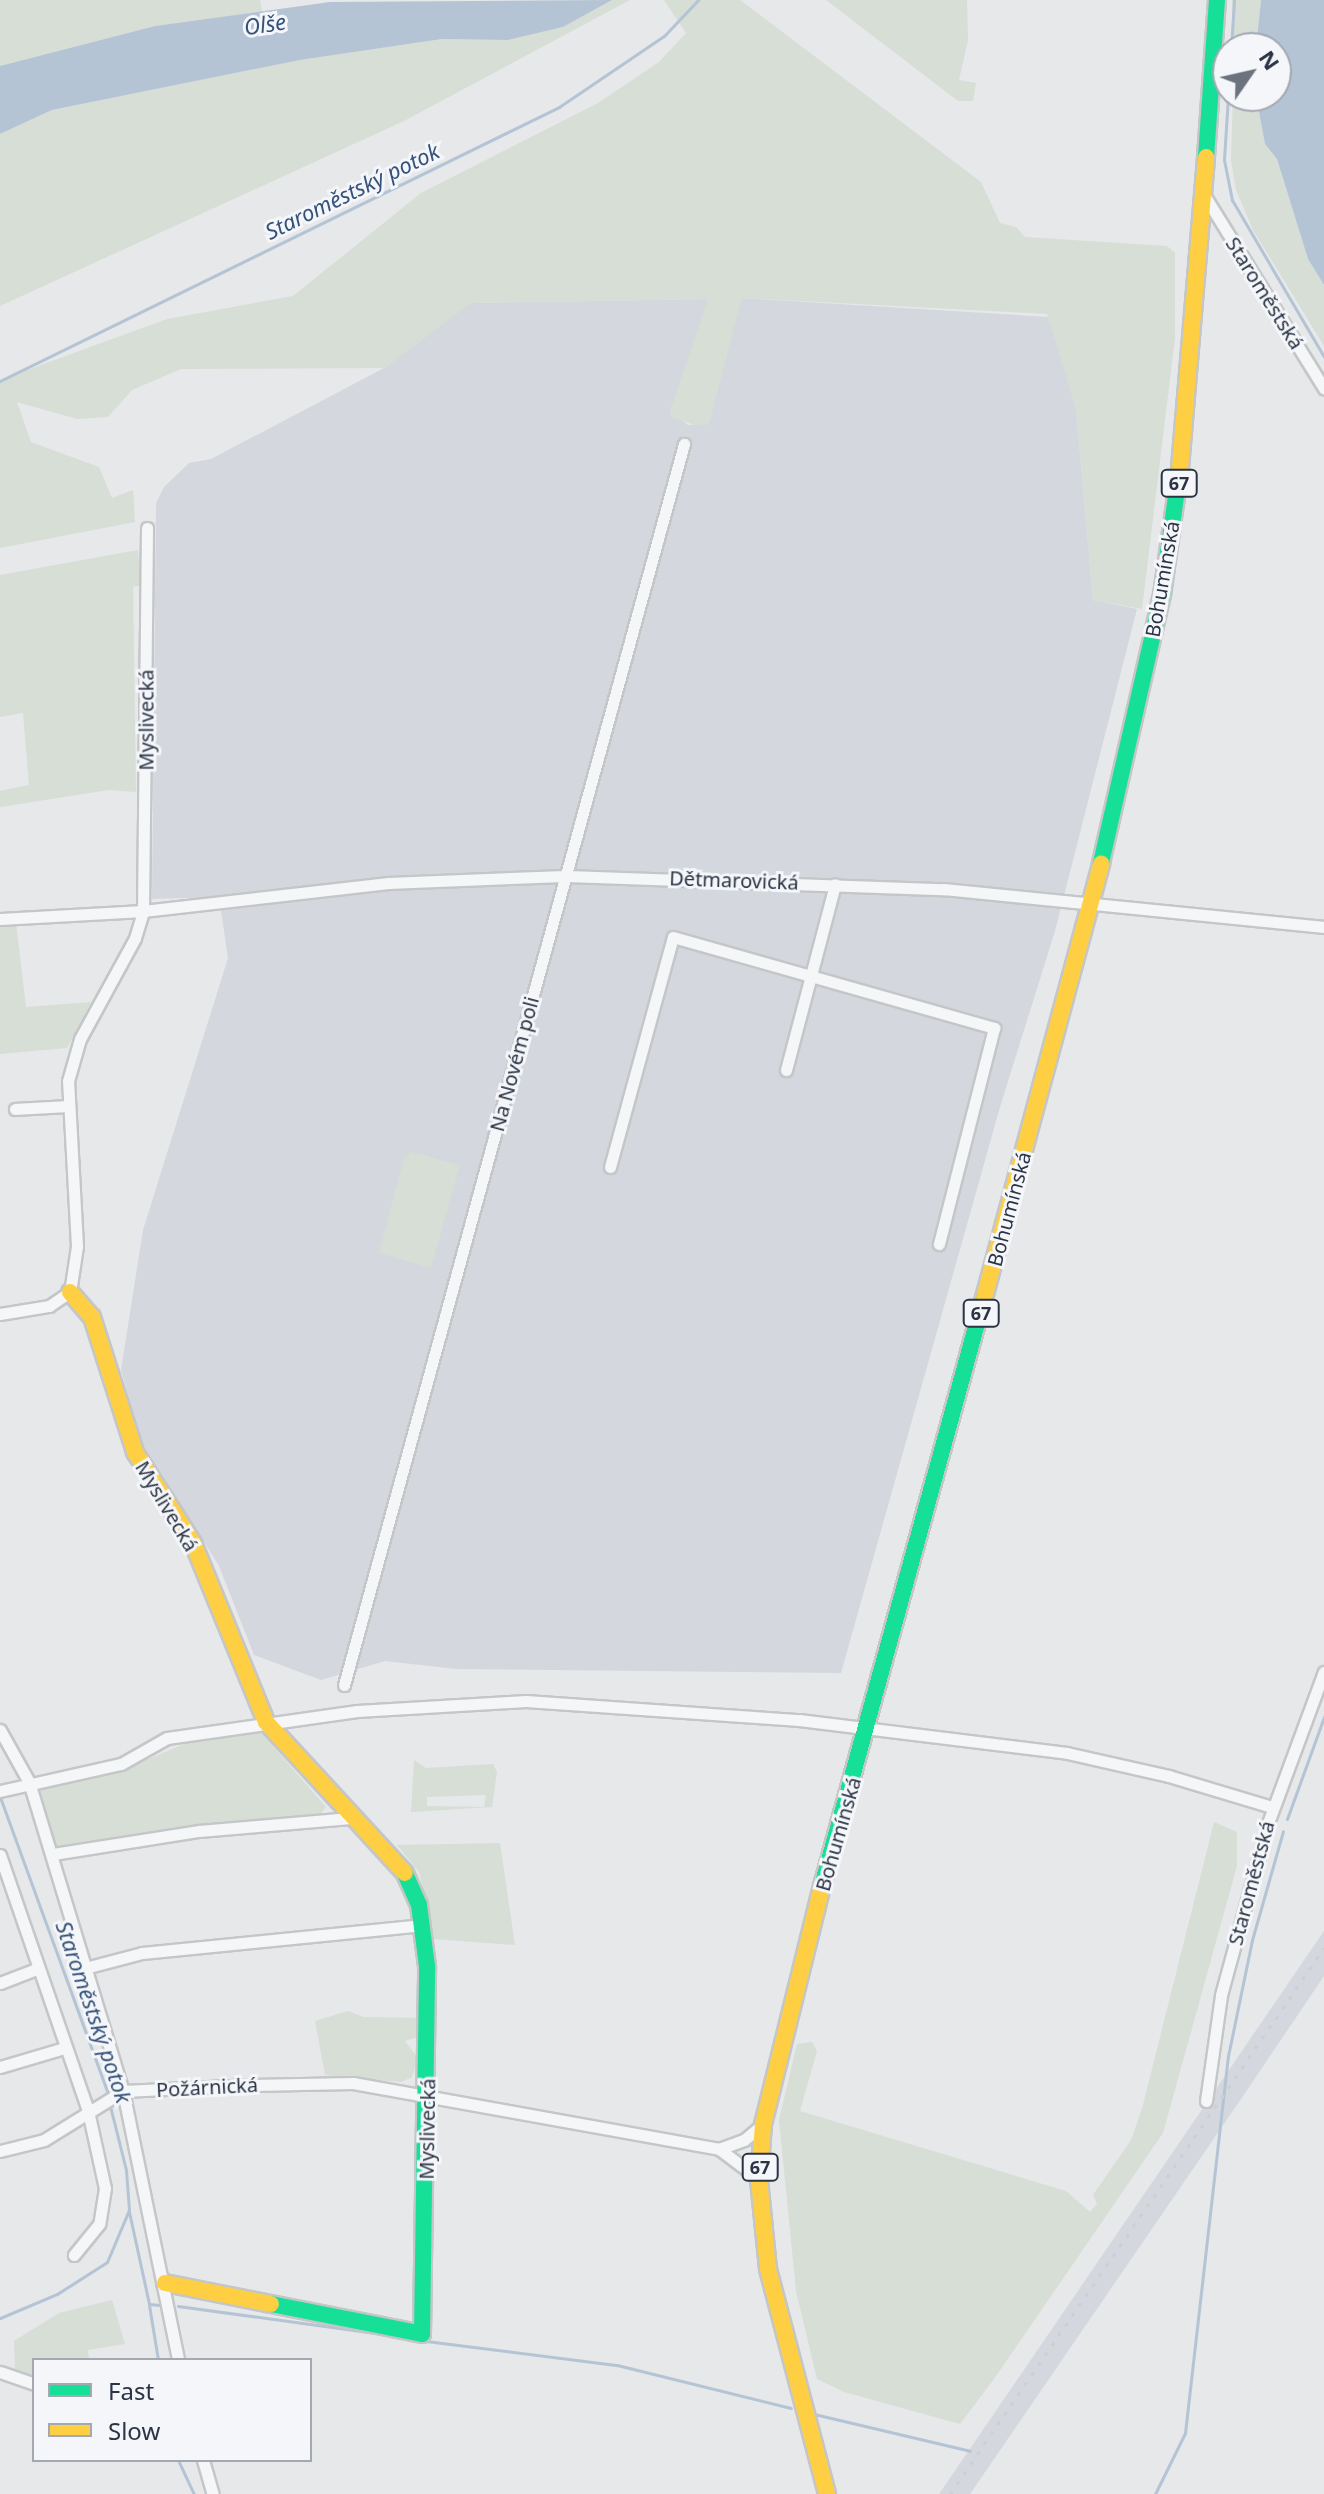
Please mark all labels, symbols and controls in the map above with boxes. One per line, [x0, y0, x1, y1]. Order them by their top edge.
water label: Olše [242, 8, 288, 40]
north arrow [1212, 32, 1292, 112]
text: N [1253, 44, 1288, 75]
water label: Staroměstský potok [260, 137, 444, 245]
street label: Staroměstská [1221, 233, 1309, 353]
road number: 67 [1159, 469, 1199, 497]
street label: Bohumínská [1140, 519, 1184, 639]
street label: Myslivecká [134, 669, 158, 771]
street label: Dětmarovická [669, 866, 799, 894]
street label: Na Novém poli [484, 994, 544, 1134]
street label: Bohumínská [982, 1149, 1036, 1269]
road number: 67 [961, 1299, 1001, 1327]
street label: Myslivecká [131, 1456, 203, 1556]
street label: Bohumínská [810, 1774, 866, 1894]
street label: Staroměstská [1223, 1818, 1279, 1948]
water label: Staroměstský potok [50, 1918, 138, 2106]
street label: Požárnická [155, 2072, 259, 2102]
street label: Myslivecká [414, 2078, 440, 2180]
road number: 67 [740, 2153, 780, 2181]
legend [32, 2358, 312, 2462]
text: Fast [108, 2374, 154, 2407]
text: Slow [108, 2414, 160, 2447]

